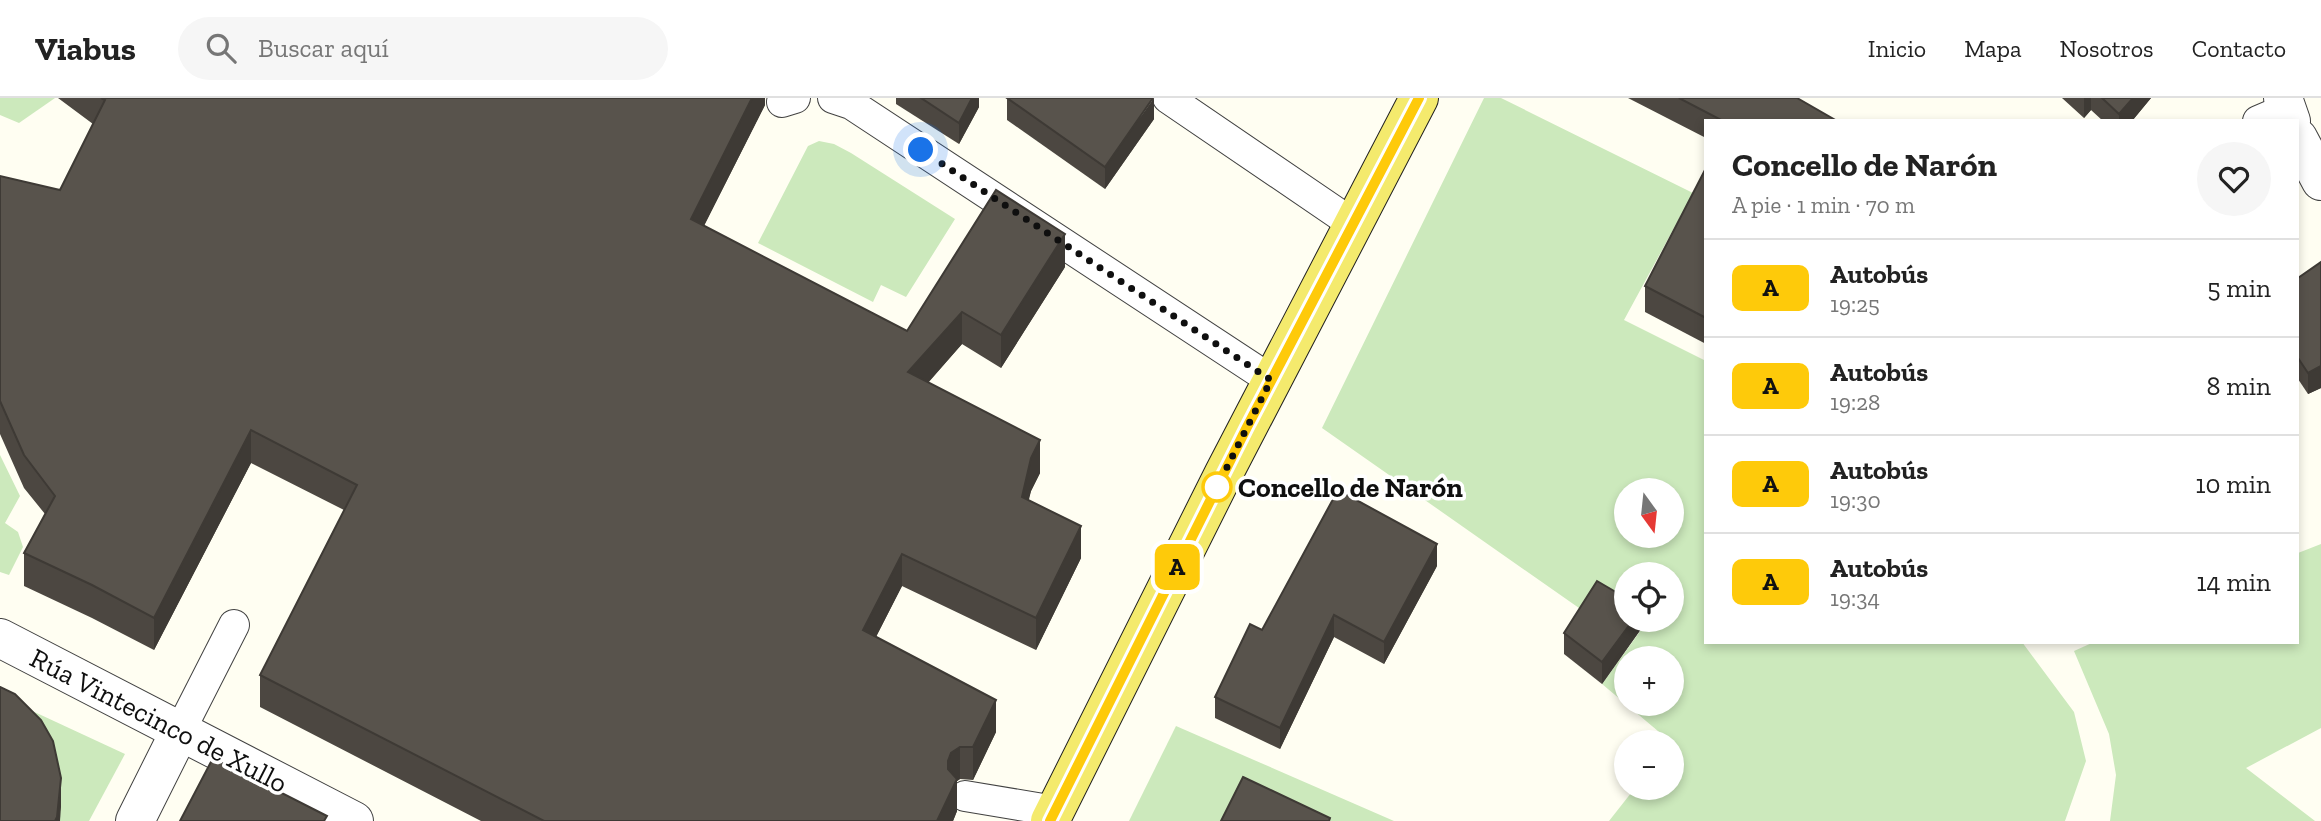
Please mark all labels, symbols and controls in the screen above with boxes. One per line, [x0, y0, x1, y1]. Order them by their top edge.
search box [178, 17, 668, 80]
text: Viabus [35, 29, 136, 68]
icon: search [202, 29, 240, 67]
text: Buscar aquí [258, 32, 389, 64]
text: Inicio [1868, 34, 1926, 63]
text: Mapa [1964, 34, 2021, 63]
text: Nosotros [2059, 34, 2154, 63]
text: Contacto [2192, 34, 2286, 63]
your location [903, 132, 938, 167]
button: heart [2197, 142, 2271, 216]
text: Concello de Narón [1732, 145, 1997, 184]
text: A pie · 1 min · 70 m [1732, 191, 1915, 219]
text: Autobús [1830, 258, 1928, 290]
text: 5 min [2207, 272, 2271, 304]
text: A [1762, 273, 1779, 302]
text: 19:25 [1830, 290, 1880, 318]
text: Autobús [1830, 356, 1928, 388]
text: 8 min [2206, 370, 2271, 402]
text: A [1762, 371, 1779, 400]
text: 19:28 [1830, 388, 1880, 416]
text: Autobús [1830, 454, 1928, 486]
text: 10 min [2195, 468, 2271, 500]
text: A [1762, 469, 1779, 498]
place label: Concello de Narón [1238, 471, 1463, 504]
marker: Concello de Narón [1202, 472, 1232, 502]
north arrow [1614, 478, 1684, 548]
map controls [1614, 478, 1684, 800]
text: 19:30 [1830, 486, 1881, 514]
line badge: A [1154, 544, 1200, 590]
text: A [1169, 552, 1185, 581]
text: Autobús [1830, 552, 1928, 584]
button: locate [1614, 562, 1684, 632]
text: 14 min [2196, 566, 2271, 598]
text: A [1762, 567, 1779, 596]
text: 19:34 [1830, 584, 1880, 612]
street label: Rúa Vintecinco de Xullo [25, 641, 293, 800]
button: + [1614, 646, 1684, 716]
button: − [1614, 730, 1684, 800]

